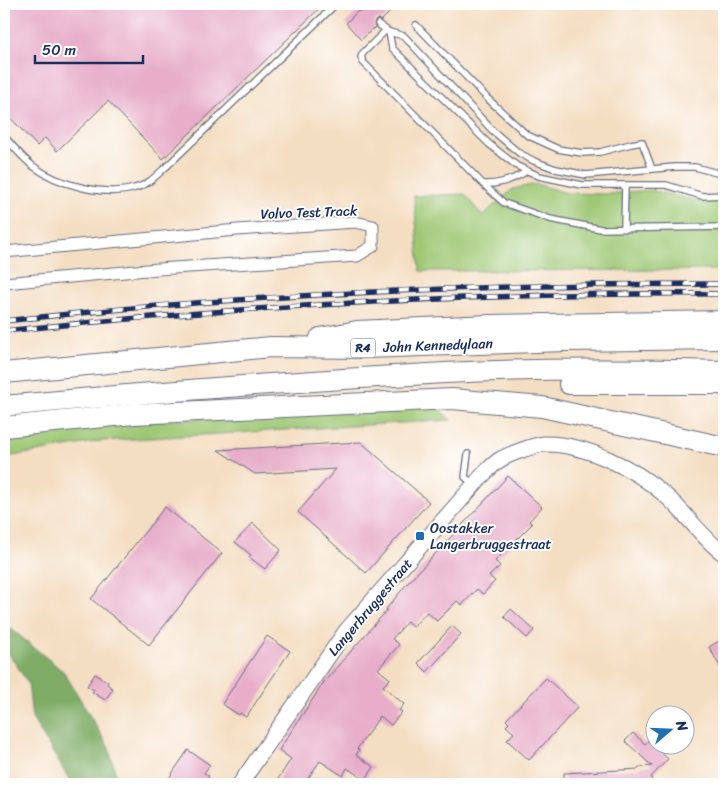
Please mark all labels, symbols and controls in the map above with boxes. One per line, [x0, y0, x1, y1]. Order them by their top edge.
scale bar [35, 32, 142, 64]
text: 50 m [42, 37, 77, 63]
street label: Volvo Test Track [260, 198, 358, 227]
street label: John Kennedylaan [382, 331, 494, 360]
road number: R4 [350, 338, 376, 358]
place label: Oostakker Langerbruggestraat [430, 516, 551, 557]
marker: Oostakker Langerbruggestraat [414, 530, 426, 542]
street label: Langerbruggestraat [322, 553, 419, 662]
north arrow [646, 706, 696, 756]
text: N [668, 716, 695, 735]

